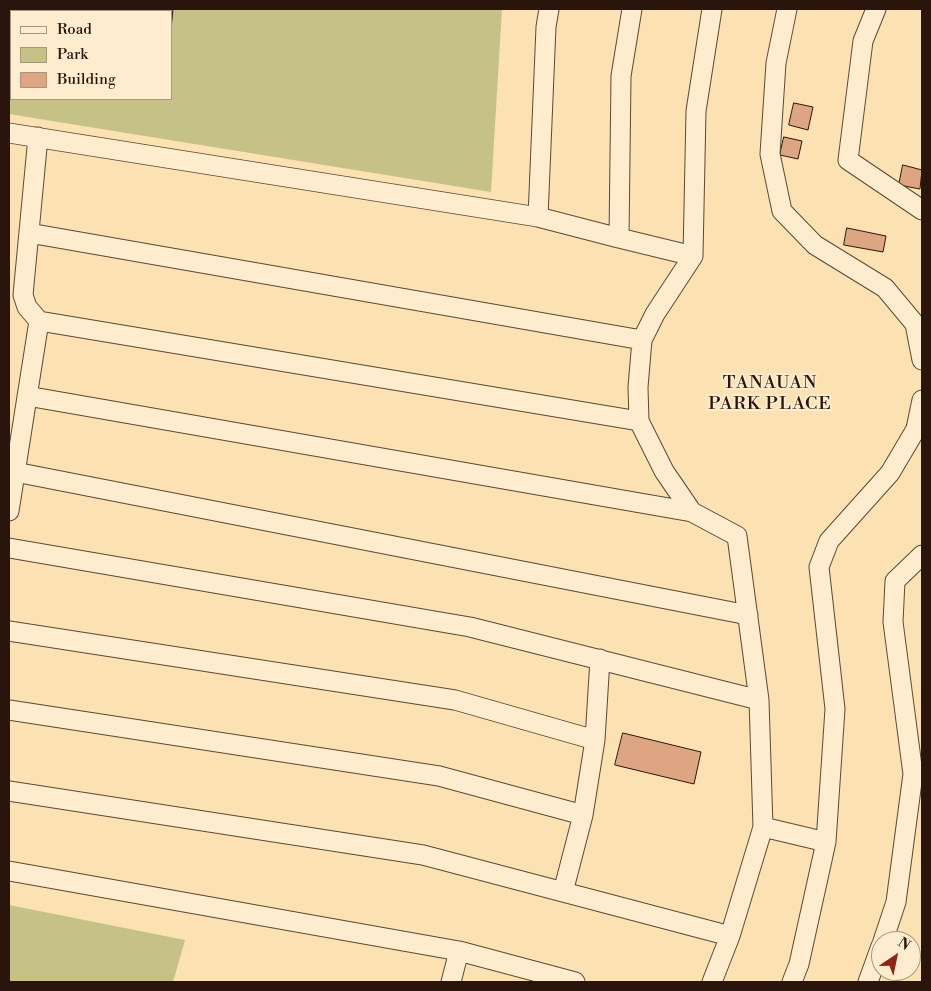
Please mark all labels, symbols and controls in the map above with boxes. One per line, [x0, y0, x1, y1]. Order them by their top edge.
legend [10, 10, 172, 100]
text: Road [57, 20, 92, 39]
text: Park [57, 45, 88, 64]
text: Building [57, 70, 116, 89]
district label: TANAUAN PARK PLACE [707, 373, 833, 416]
north arrow [871, 931, 921, 981]
text: N [894, 934, 913, 955]

